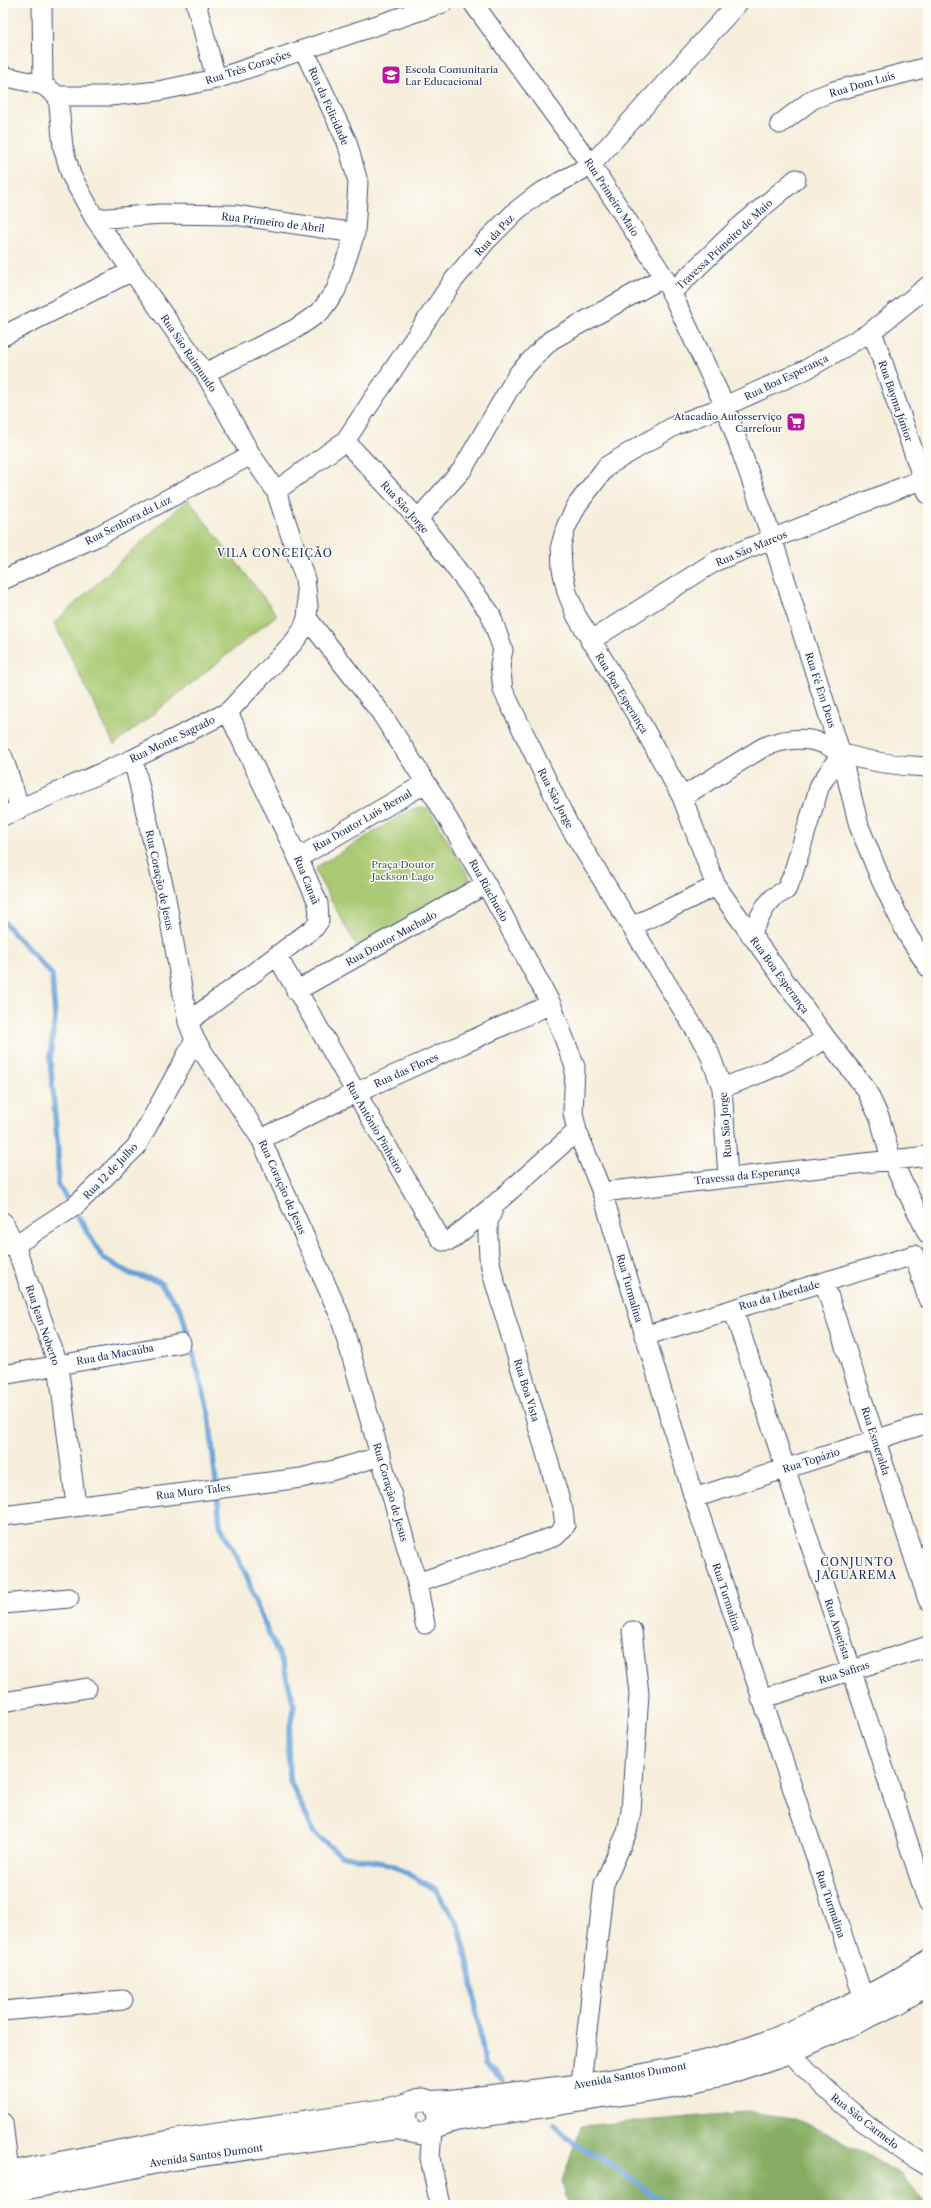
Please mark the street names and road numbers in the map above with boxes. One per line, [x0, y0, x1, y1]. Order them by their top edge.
street label: Rua Três Corações [204, 47, 293, 87]
street label: Rua da Felicidade [305, 65, 352, 148]
street label: Rua Dom Luís [828, 69, 896, 100]
street label: Rua Primeiro Maio [581, 156, 642, 239]
street label: Travessa Primeiro de Maio [674, 196, 775, 292]
street label: Rua Primeiro de Abril [221, 210, 325, 235]
street label: Rua da Paz [472, 212, 517, 259]
street label: Rua São Raimundo [158, 312, 219, 395]
street label: Rua Boa Esperança [742, 351, 831, 403]
street label: Rua Bayma Júnior [876, 359, 916, 444]
street label: Rua São Jorge [378, 479, 432, 536]
street label: Rua Senhora da Luz [83, 493, 174, 548]
street label: Rua São Marcos [713, 528, 789, 569]
street label: Rua Boa Esperança [592, 651, 651, 736]
street label: Rua Fé Em Deus [802, 651, 839, 730]
street label: Rua Monte Sagrado [127, 713, 217, 766]
street label: Rua São Jorge [535, 766, 576, 831]
street label: Rua Doutor Luis Bernal [310, 787, 414, 854]
street label: Rua Coração de Jesus [143, 829, 176, 931]
street label: Rua Canaã [291, 854, 322, 907]
street label: Rua Riachuelo [466, 857, 511, 924]
street label: Rua Doutor Machado [343, 908, 439, 969]
street label: Rua Boa Esperança [747, 934, 812, 1017]
street label: Rua das Flores [372, 1050, 441, 1090]
street label: Rua Antônio Pinheiro [343, 1079, 406, 1175]
street label: Rua São Jorge [717, 1091, 734, 1158]
street label: Rua Coração de Jesus [256, 1138, 309, 1237]
street label: Rua 12 de Julho [80, 1140, 140, 1202]
street label: Travessa da Esperança [693, 1163, 801, 1188]
street label: Rua Turmalina [614, 1252, 646, 1325]
street label: Rua da Liberdade [737, 1278, 821, 1313]
street label: Rua Jean Noberto [23, 1283, 62, 1367]
street label: Rua da Macaúba [75, 1341, 155, 1368]
street label: Rua Boa Vista [511, 1357, 542, 1424]
street label: Rua Esmeralda [858, 1405, 893, 1478]
street label: Rua Coração de Jesus [370, 1441, 411, 1543]
street label: Rua Topázio [781, 1445, 841, 1476]
street label: Rua Muro Tales [155, 1480, 231, 1503]
street label: Rua Turmalina [709, 1562, 744, 1633]
street label: Rua Ametista [822, 1597, 854, 1662]
street label: Rua Safiras [817, 1658, 871, 1687]
street label: Rua Turmalina [813, 1869, 848, 1940]
street label: Avenida Santos Dumont [572, 2059, 688, 2092]
street label: Rua São Carmelo [828, 2091, 901, 2152]
street label: Avenida Santos Dumont [148, 2141, 264, 2170]

